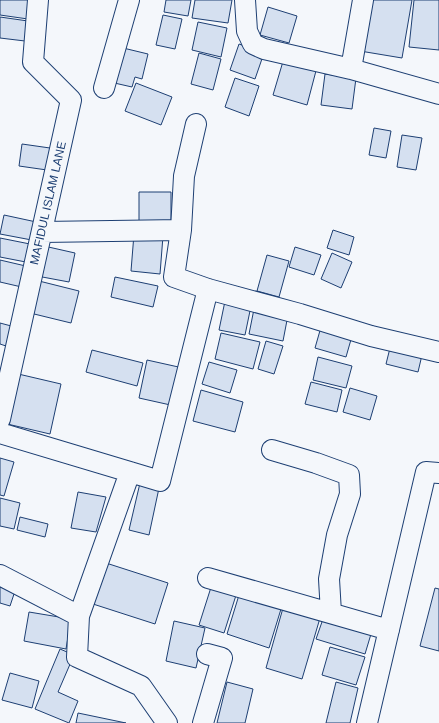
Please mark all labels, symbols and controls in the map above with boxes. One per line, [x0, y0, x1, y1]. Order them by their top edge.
street label: MAFIDUL ISLAM LANE [27, 140, 69, 266]

